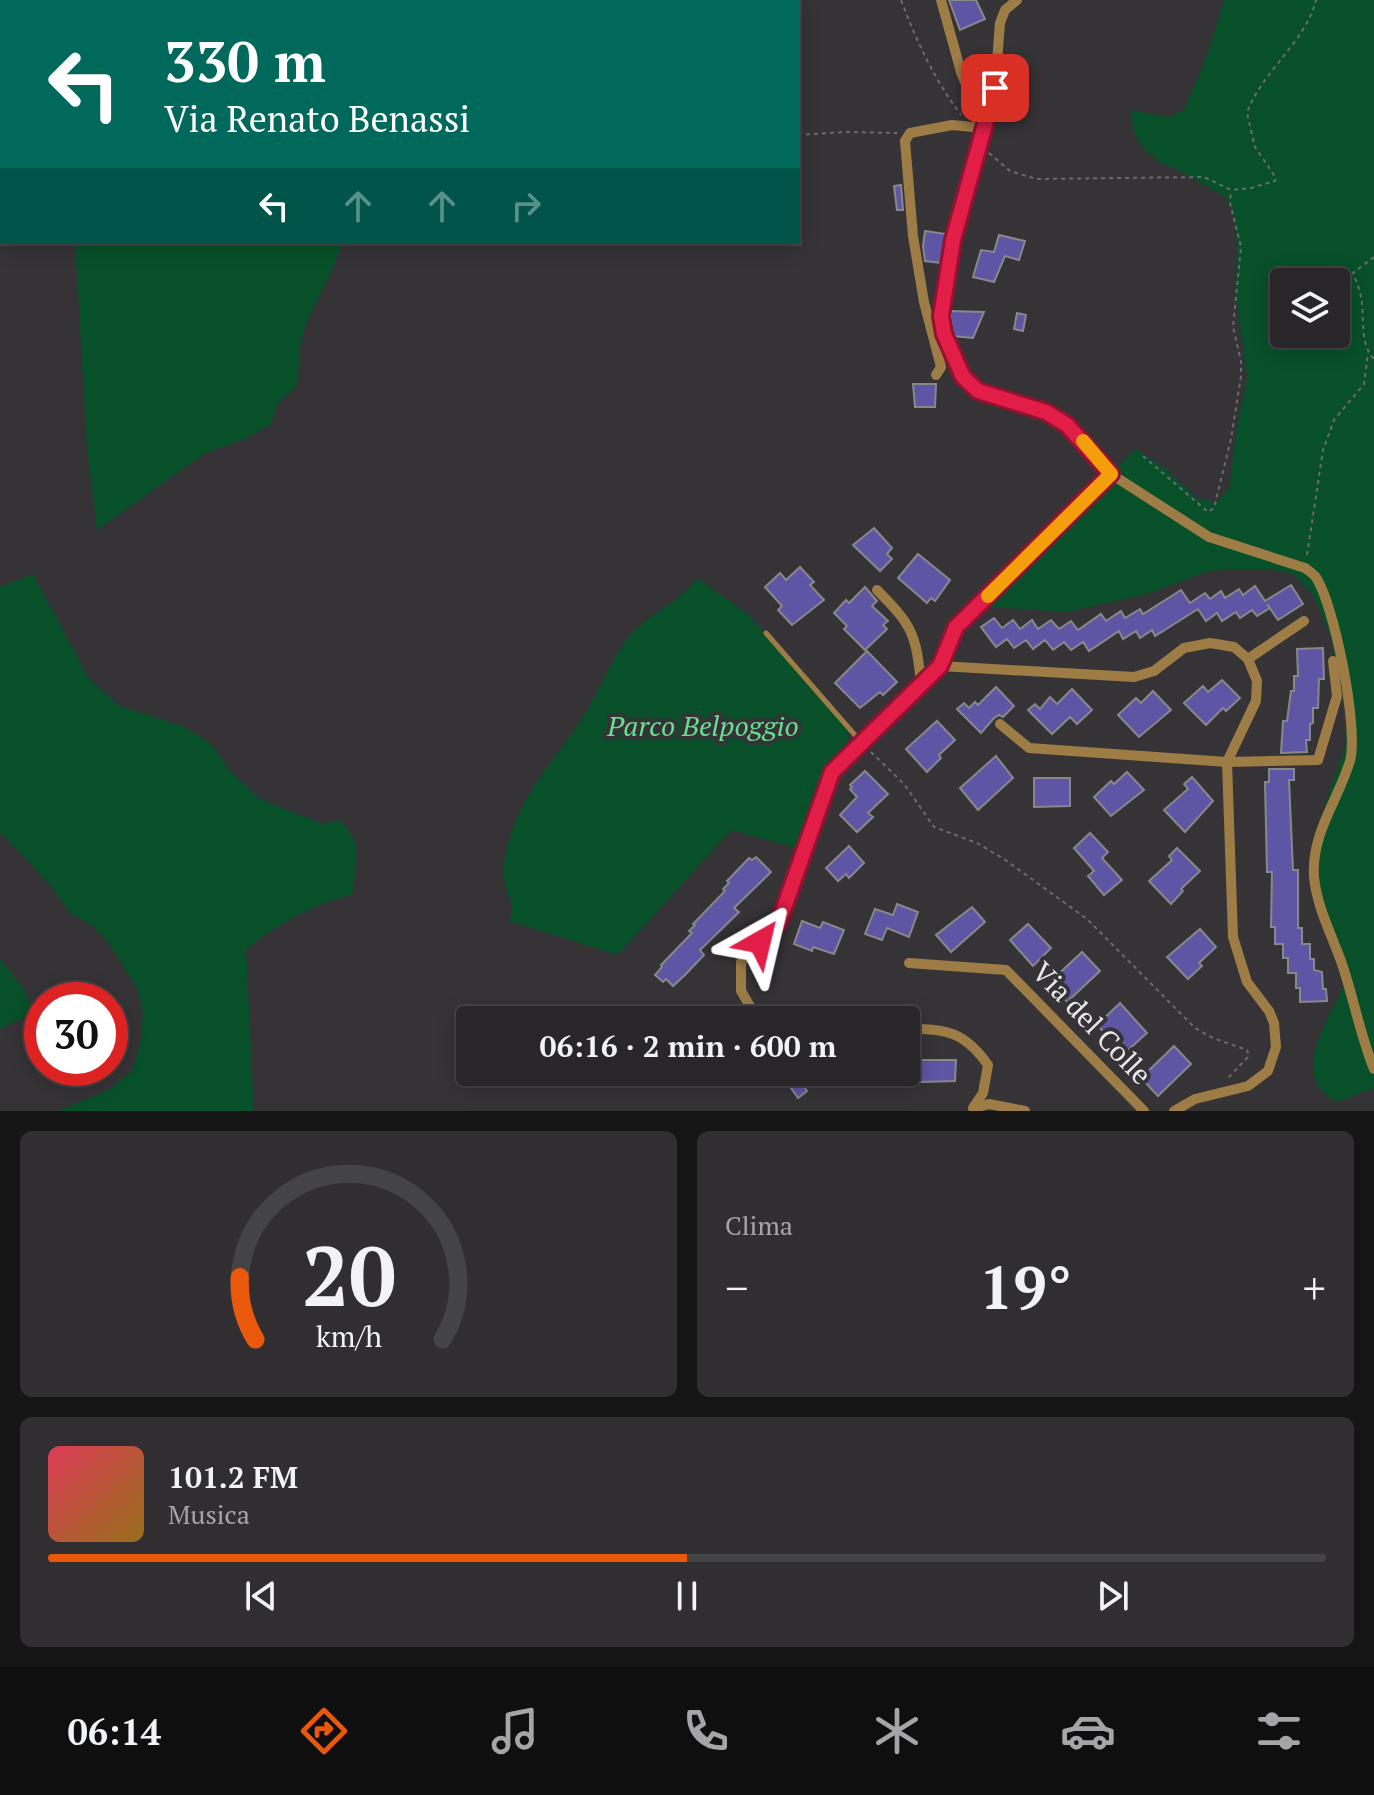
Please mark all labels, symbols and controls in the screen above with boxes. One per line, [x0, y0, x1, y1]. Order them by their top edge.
text: 330 m [164, 24, 326, 98]
icon: left [32, 32, 136, 136]
pin [961, 54, 1029, 122]
icon: arrive [973, 66, 1017, 110]
text: Via Renato Benassi [164, 95, 470, 142]
icon: left [252, 184, 296, 228]
icon: ahead [336, 184, 380, 228]
icon: ahead [420, 184, 464, 228]
icon: right [504, 184, 548, 228]
map controls [1270, 268, 1350, 348]
button: layers [1270, 268, 1350, 348]
park label: Parco Belpoggio [606, 707, 799, 744]
position arrow [718, 900, 802, 984]
street label: Via del Colle [1024, 953, 1160, 1092]
speed limit sign: 30 [24, 982, 128, 1086]
text: 06:16 · 2 min · 600 m [540, 1026, 836, 1066]
text: Clima [725, 1208, 793, 1242]
text: 20 [301, 1220, 396, 1330]
text: 19° [979, 1247, 1072, 1326]
text: − [725, 1258, 748, 1317]
text: + [1303, 1258, 1326, 1317]
text: km/h [315, 1317, 382, 1355]
text: 101.2 FM [168, 1457, 298, 1497]
text: Musica [168, 1497, 250, 1531]
icon: previous [239, 1574, 283, 1618]
icon: pause [665, 1574, 709, 1618]
icon: next [1091, 1574, 1135, 1618]
icon: directions [296, 1703, 352, 1759]
icon: music [487, 1703, 543, 1759]
icon: phone [678, 1703, 734, 1759]
icon: climate [869, 1703, 925, 1759]
icon: car [1060, 1703, 1116, 1759]
icon: filters [1251, 1703, 1307, 1759]
text: 06:14 [67, 1708, 161, 1755]

